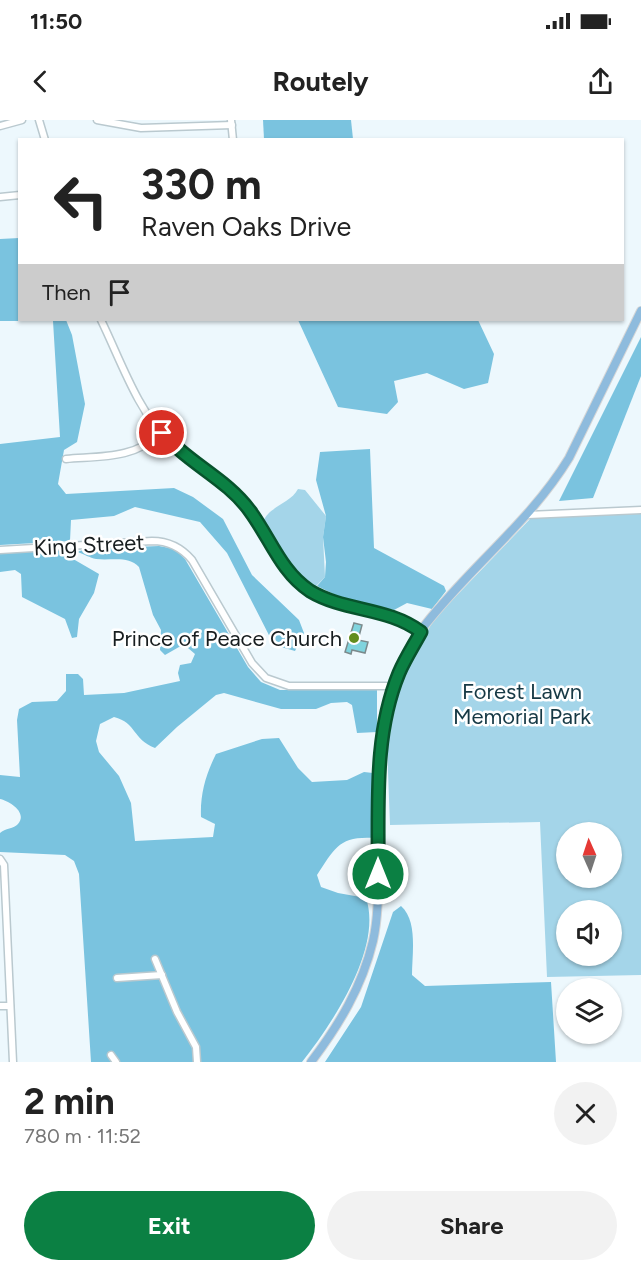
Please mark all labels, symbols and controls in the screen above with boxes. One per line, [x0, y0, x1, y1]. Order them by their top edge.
text: 11:50 [30, 8, 82, 35]
icon: back [24, 65, 57, 98]
text: Routely [272, 65, 369, 98]
icon: share [584, 65, 617, 98]
text: 330 m [141, 159, 262, 210]
icon: left [42, 162, 120, 240]
text: Raven Oaks Drive [141, 210, 351, 243]
icon: arrive [103, 276, 136, 309]
text: Then [42, 279, 91, 306]
pin [136, 407, 187, 458]
icon: arrive [145, 416, 178, 449]
street label: King Street [33, 529, 145, 561]
place label: Prince of Peace Church [112, 625, 342, 652]
marker: Prince of Peace Church [347, 631, 361, 645]
park label: Forest Lawn Memorial Park [453, 678, 591, 730]
north arrow [556, 822, 622, 888]
map controls [556, 822, 622, 1044]
position arrow [346, 842, 410, 906]
button: sound [556, 900, 622, 966]
button: layers [556, 978, 622, 1044]
text: 2 min [24, 1080, 115, 1123]
button: close [554, 1082, 617, 1145]
text: 780 m · 11:52 [24, 1124, 141, 1148]
button: Exit [24, 1191, 315, 1260]
button: Share [327, 1191, 617, 1260]

